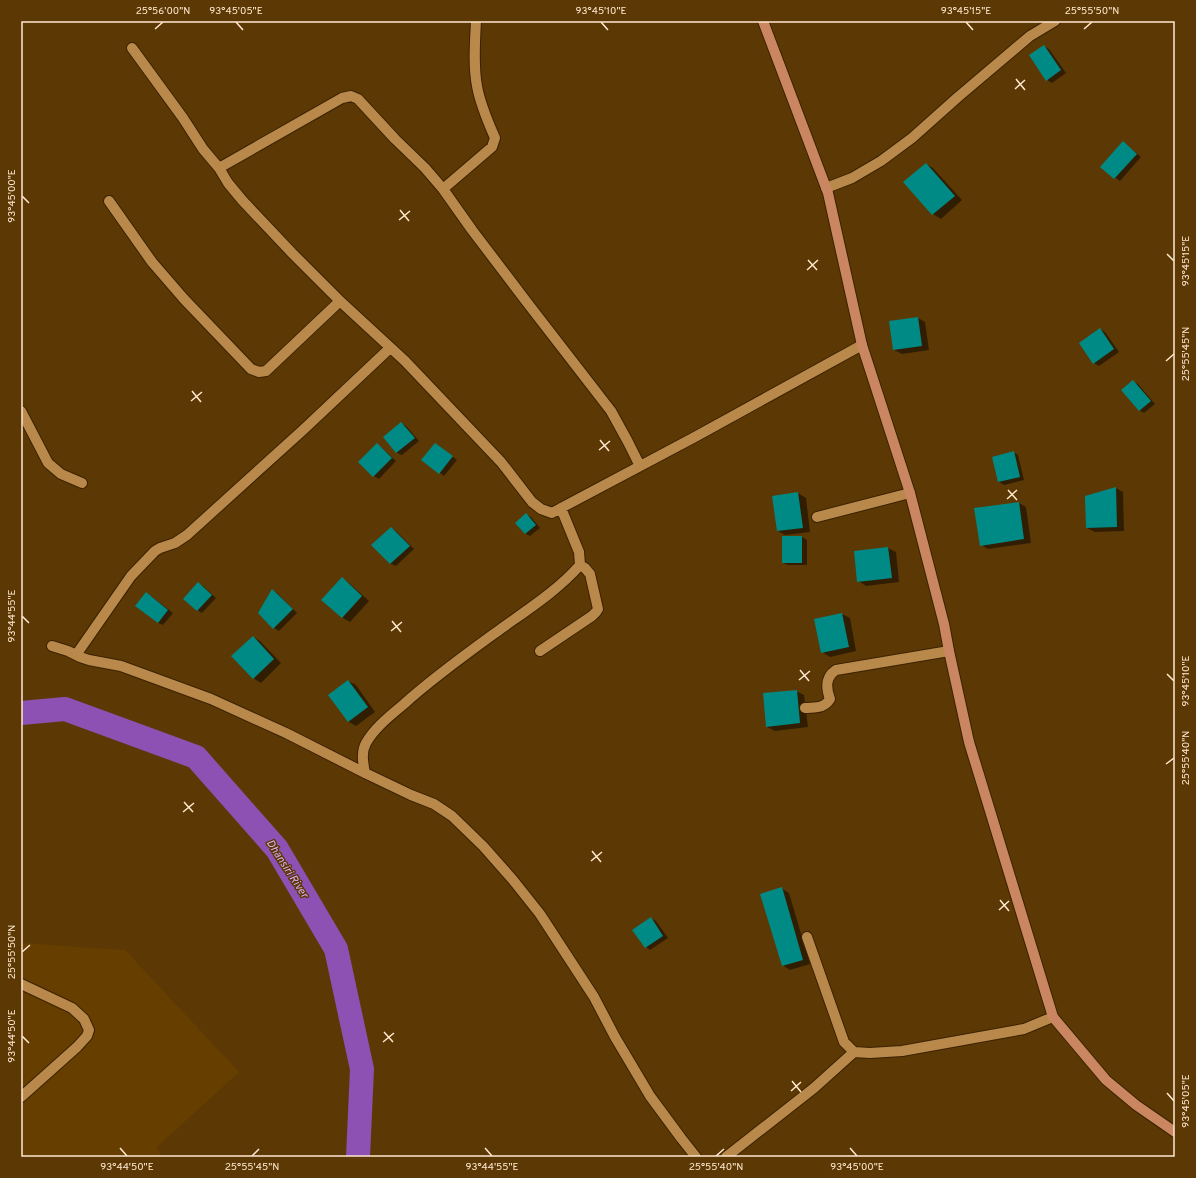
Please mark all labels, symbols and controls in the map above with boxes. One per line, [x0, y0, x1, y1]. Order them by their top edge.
text: 25°56'00"N [136, 5, 190, 18]
text: 93°45'05"E [209, 5, 263, 18]
text: 93°45'10"E [576, 5, 626, 18]
text: 93°45'15"E [941, 5, 991, 18]
text: 25°55'50"N [1065, 5, 1119, 18]
text: 93°45'00"E [6, 169, 19, 223]
text: 93°45'15"E [1180, 236, 1193, 286]
text: 25°55'45"N [1180, 327, 1193, 381]
text: 93°44'55"E [6, 589, 19, 643]
text: 93°45'10"E [1180, 656, 1193, 706]
text: 25°55'40"N [1180, 731, 1193, 785]
water label: Dhansiri River [263, 837, 312, 902]
text: 25°55'50"N [6, 925, 19, 979]
text: 93°44'50"E [6, 1009, 19, 1063]
text: 93°45'05"E [1180, 1074, 1193, 1128]
text: 93°44'50"E [100, 1161, 154, 1174]
text: 25°55'45"N [225, 1161, 279, 1174]
text: 93°44'55"E [465, 1161, 519, 1174]
text: 25°55'40"N [689, 1161, 743, 1174]
text: 93°45'00"E [830, 1161, 884, 1174]

